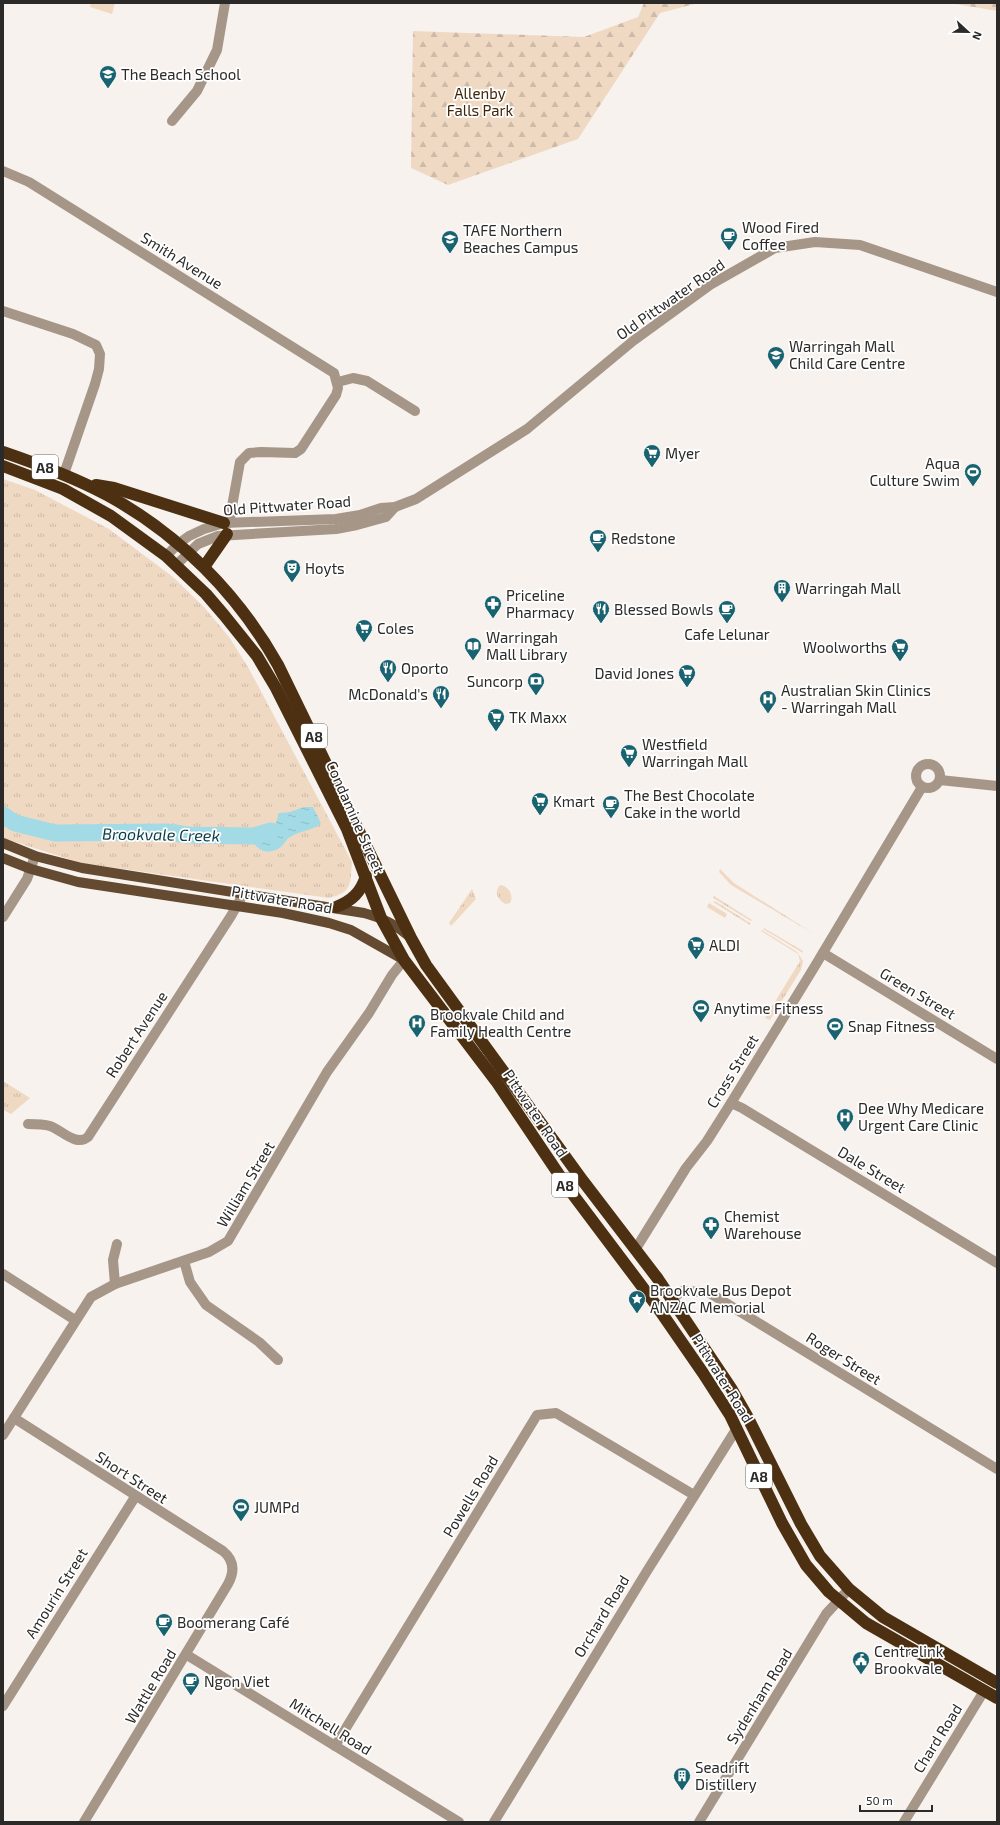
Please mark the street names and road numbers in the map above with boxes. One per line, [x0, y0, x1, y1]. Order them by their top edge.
street label: Smith Avenue [138, 228, 226, 292]
street label: Old Pittwater Road [612, 255, 728, 343]
road number: A8 [32, 455, 58, 479]
street label: Old Pittwater Road [222, 492, 352, 518]
road number: A8 [301, 724, 327, 748]
street label: Condamine Street [323, 758, 389, 876]
street label: Pittwater Road [230, 881, 334, 917]
street label: Green Street [877, 963, 959, 1023]
street label: Robert Avenue [101, 987, 171, 1081]
street label: Cross Street [702, 1031, 762, 1111]
street label: Pittwater Road [500, 1066, 572, 1160]
street label: William Street [212, 1138, 278, 1230]
street label: Dale Street [835, 1142, 909, 1196]
road number: A8 [552, 1173, 578, 1197]
street label: Roger Street [803, 1328, 885, 1388]
street label: Pittwater Road [688, 1330, 758, 1426]
street label: Short Street [93, 1447, 172, 1507]
street label: Powells Road [439, 1452, 501, 1540]
road number: A8 [746, 1464, 772, 1488]
street label: Amourin Street [21, 1544, 91, 1641]
street label: Orchard Road [569, 1572, 633, 1660]
street label: Wattle Road [121, 1645, 179, 1727]
street label: Sydenham Road [722, 1645, 796, 1747]
street label: Mitchell Road [287, 1694, 375, 1758]
street label: Chard Road [909, 1700, 965, 1776]

